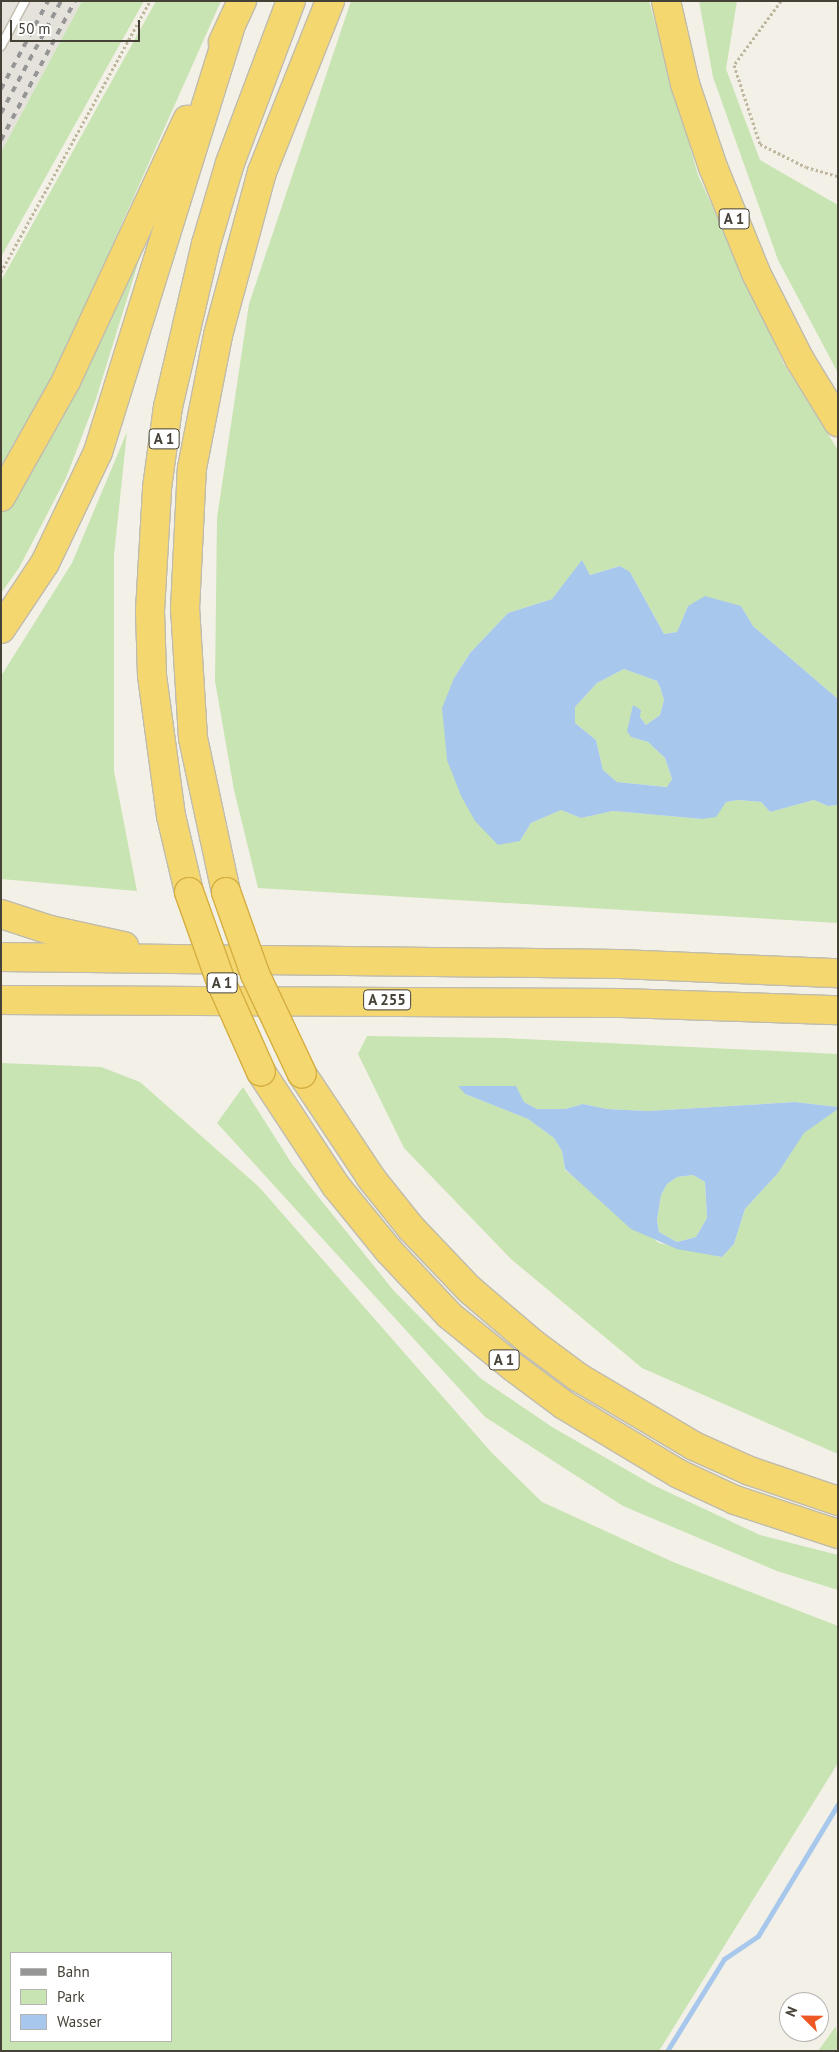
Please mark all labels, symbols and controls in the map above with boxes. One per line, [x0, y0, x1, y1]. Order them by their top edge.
scale bar [12, 10, 142, 42]
text: 50 m [18, 19, 51, 38]
road number: A 1 [718, 206, 750, 232]
road number: A 1 [148, 426, 180, 452]
road number: A 1 [206, 970, 238, 996]
road number: A 255 [362, 988, 412, 1012]
road number: A 1 [488, 1348, 520, 1372]
legend [10, 1952, 172, 2042]
text: Bahn [57, 1962, 90, 1981]
text: Park [57, 1987, 85, 2006]
north arrow [779, 1992, 829, 2042]
text: N [781, 2004, 801, 2019]
text: Wasser [57, 2012, 102, 2031]

